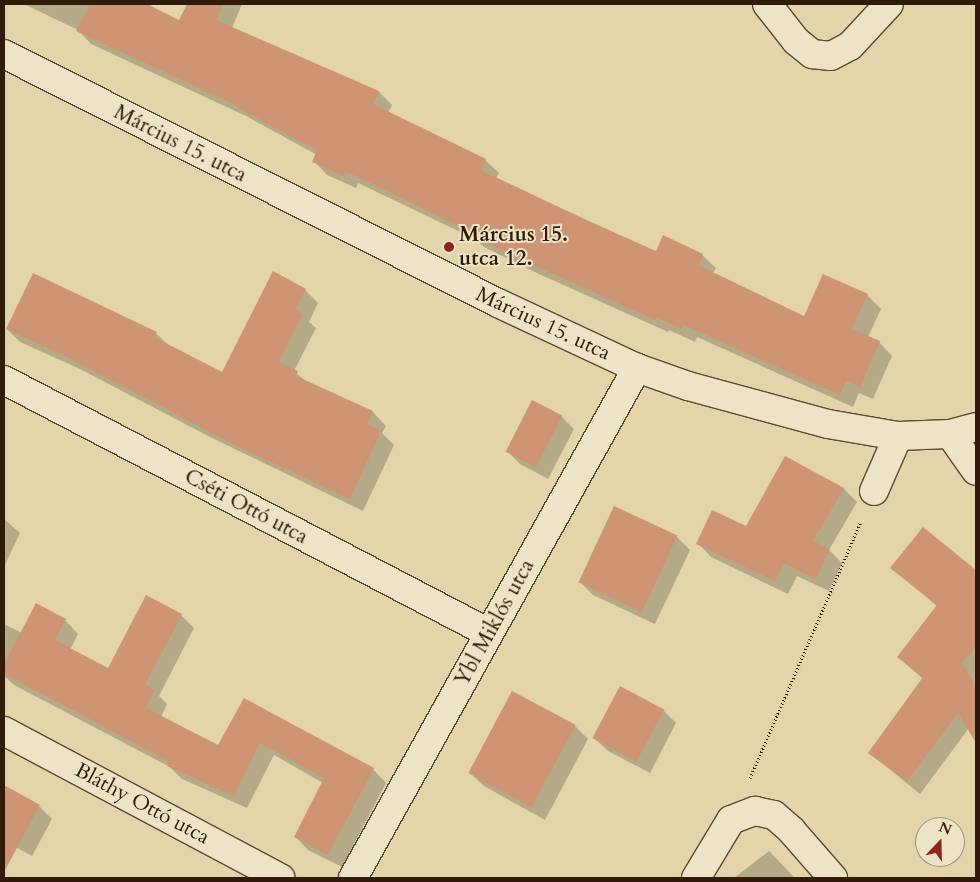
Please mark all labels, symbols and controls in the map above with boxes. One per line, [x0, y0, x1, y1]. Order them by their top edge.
street label: Március 15. utca [109, 100, 251, 188]
place label: Március 15. utca 12. [459, 222, 568, 272]
marker: Március 15. utca 12. [443, 241, 455, 253]
street label: Március 15. utca [472, 282, 614, 366]
street label: Cséti Ottó utca [180, 464, 312, 550]
street label: Ybl Miklós utca [450, 555, 540, 691]
street label: Bláthy Ottó utca [70, 758, 214, 850]
north arrow [915, 817, 965, 867]
text: N [936, 817, 954, 840]

